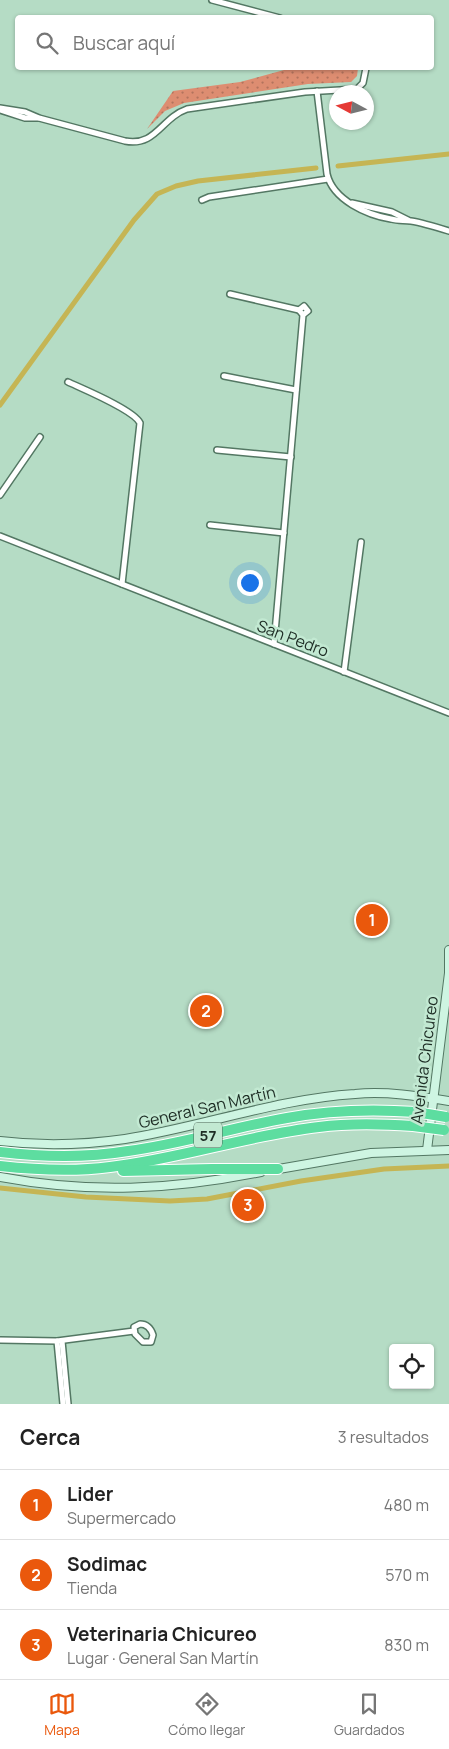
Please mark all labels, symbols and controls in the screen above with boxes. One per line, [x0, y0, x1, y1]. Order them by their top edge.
search box [15, 15, 434, 70]
icon: search [33, 29, 61, 57]
text: Buscar aquí [73, 30, 175, 56]
north arrow [329, 85, 374, 130]
your location [237, 570, 263, 596]
street label: San Pedro [254, 614, 332, 662]
pin: 1 [356, 901, 388, 939]
pin: 2 [190, 992, 222, 1030]
street label: Avenida Chicureo [405, 995, 443, 1125]
street label: General San Martín [136, 1081, 278, 1133]
road number: 57 [194, 1122, 222, 1148]
pin: 3 [232, 1186, 264, 1224]
map controls [389, 1344, 434, 1389]
button: locate [389, 1344, 434, 1389]
text: Cerca [20, 1423, 80, 1451]
text: 3 resultados [338, 1426, 429, 1448]
text: Lider [67, 1481, 113, 1507]
text: 1 [32, 1494, 40, 1516]
text: 480 m [384, 1494, 429, 1516]
text: Supermercado [67, 1507, 176, 1529]
text: Sodimac [67, 1551, 147, 1577]
text: 2 [31, 1564, 41, 1586]
text: 570 m [385, 1564, 429, 1586]
text: Tienda [67, 1577, 117, 1599]
text: Veterinaria Chicureo [67, 1621, 257, 1647]
text: 3 [31, 1634, 41, 1656]
text: 830 m [384, 1634, 429, 1656]
text: Lugar · General San Martín [67, 1647, 259, 1669]
tab: Mapa [44, 1690, 80, 1739]
tab: Cómo llegar [168, 1690, 245, 1739]
tab: Guardados [334, 1690, 405, 1739]

